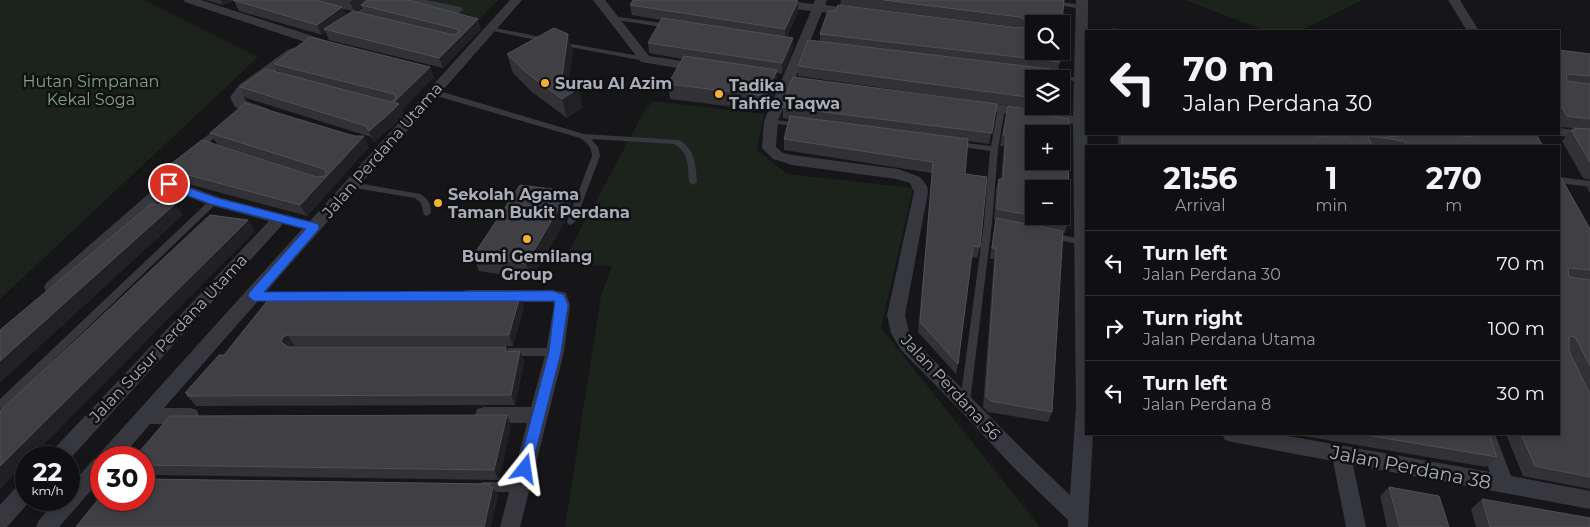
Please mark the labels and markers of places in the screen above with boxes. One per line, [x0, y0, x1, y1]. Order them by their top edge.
place label: Surau Al Azim [555, 74, 672, 93]
place label: Tadika Tahfie Taqwa [729, 76, 840, 113]
marker: Surau Al Azim [539, 77, 551, 89]
marker: Tadika Tahfie Taqwa [713, 88, 725, 100]
pin [148, 163, 190, 205]
place label: Sekolah Agama Taman Bukit Perdana [448, 185, 630, 222]
marker: Sekolah Agama Taman Bukit Perdana [432, 197, 444, 209]
marker: Bumi Gemilang Group [521, 233, 533, 245]
place label: Bumi Gemilang Group [462, 247, 592, 284]

